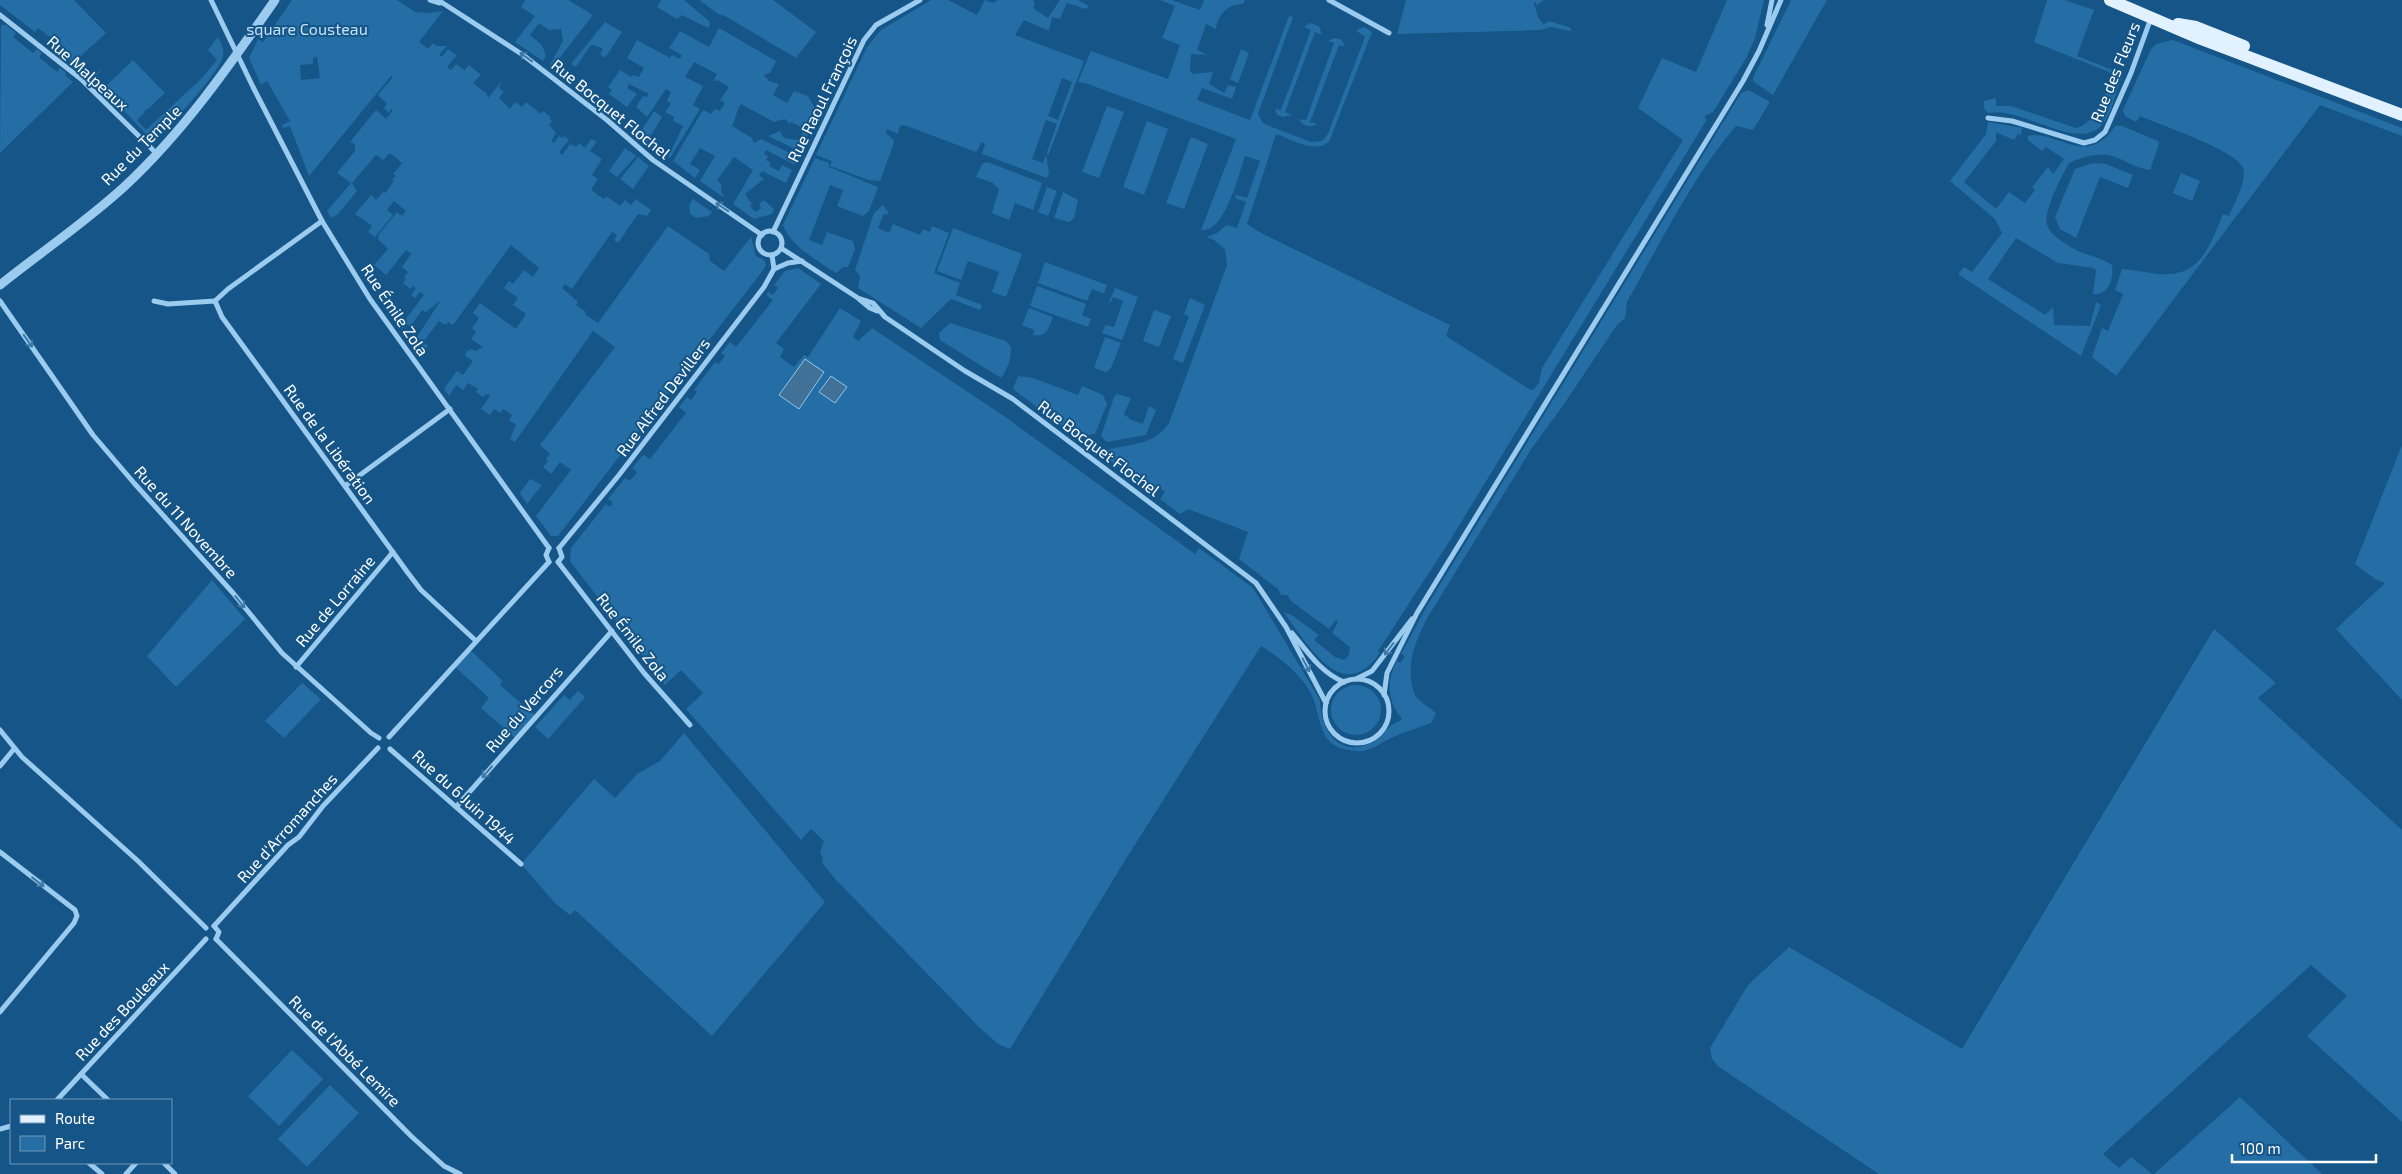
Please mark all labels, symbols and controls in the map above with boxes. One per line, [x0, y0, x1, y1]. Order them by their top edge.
park label: square Cousteau [246, 19, 368, 38]
street label: Rue des Fleurs [2086, 19, 2143, 125]
street label: Rue Malpeaux [44, 31, 133, 115]
street label: Rue Raoul François [783, 33, 861, 165]
one-way arrow [520, 52, 533, 63]
street label: Rue Bocquet Flochel [548, 55, 675, 163]
street label: Rue du Temple [97, 101, 185, 189]
one-way arrow [715, 202, 729, 212]
street label: Rue Émile Zola [358, 260, 433, 359]
one-way arrow [23, 334, 33, 348]
street label: Rue Alfred Devillers [612, 334, 713, 460]
street label: Rue de la Libération [281, 380, 380, 507]
street label: Rue Bocquet Flochel [1035, 396, 1164, 500]
street label: Rue du 11 Novembre [131, 462, 242, 582]
street label: Rue de Lorraine [291, 551, 378, 650]
street label: Rue Émile Zola [593, 589, 674, 685]
one-way arrow [235, 596, 246, 609]
one-way arrow [1383, 642, 1394, 655]
one-way arrow [1302, 657, 1311, 672]
street label: Rue du Vercors [481, 662, 566, 756]
street label: Rue du 6 Juin 1944 [409, 745, 520, 848]
one-way arrow [481, 765, 493, 778]
street label: Rue d'Arromanches [232, 769, 341, 886]
one-way arrow [32, 876, 45, 887]
street label: Rue des Bouleaux [71, 957, 173, 1064]
street label: Rue de l'Abbé Lemire [286, 991, 405, 1110]
legend [10, 1099, 172, 1164]
text: Route [55, 1109, 95, 1127]
scale bar [2232, 1132, 2376, 1164]
text: Parc [55, 1134, 85, 1152]
text: 100 m [2240, 1139, 2281, 1157]

